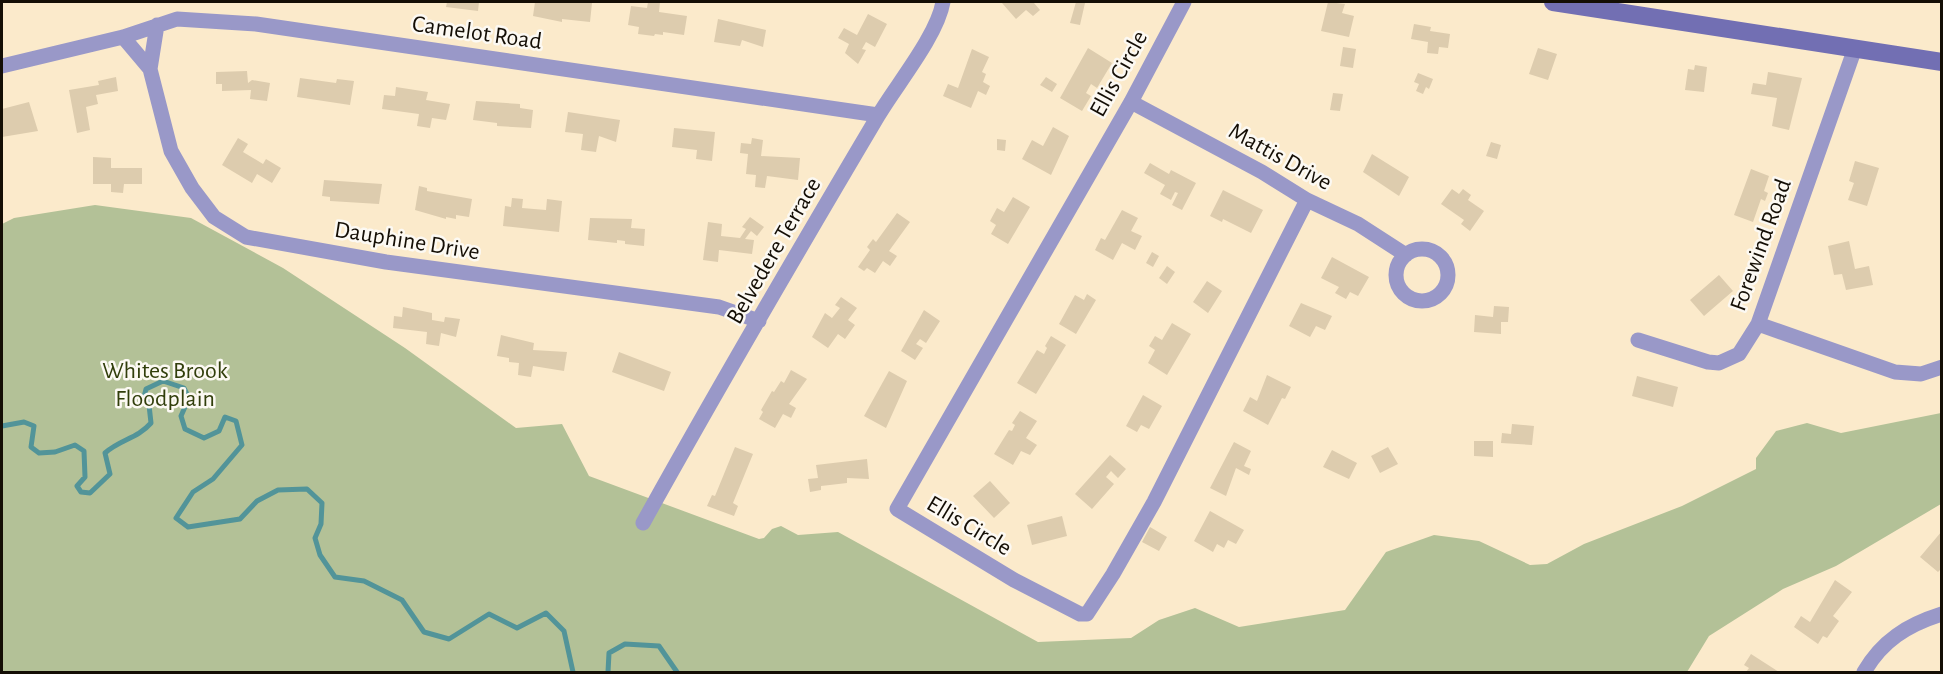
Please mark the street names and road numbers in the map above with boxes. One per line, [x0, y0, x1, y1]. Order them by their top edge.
street label: Camelot Road [411, 12, 543, 54]
street label: Ellis Circle [1086, 27, 1152, 121]
street label: Mattis Drive [1224, 119, 1336, 195]
street label: Belvedere Terrace [722, 174, 826, 328]
street label: Forewind Road [1726, 176, 1796, 314]
street label: Dauphine Drive [333, 218, 481, 264]
street label: Ellis Circle [922, 491, 1016, 561]

